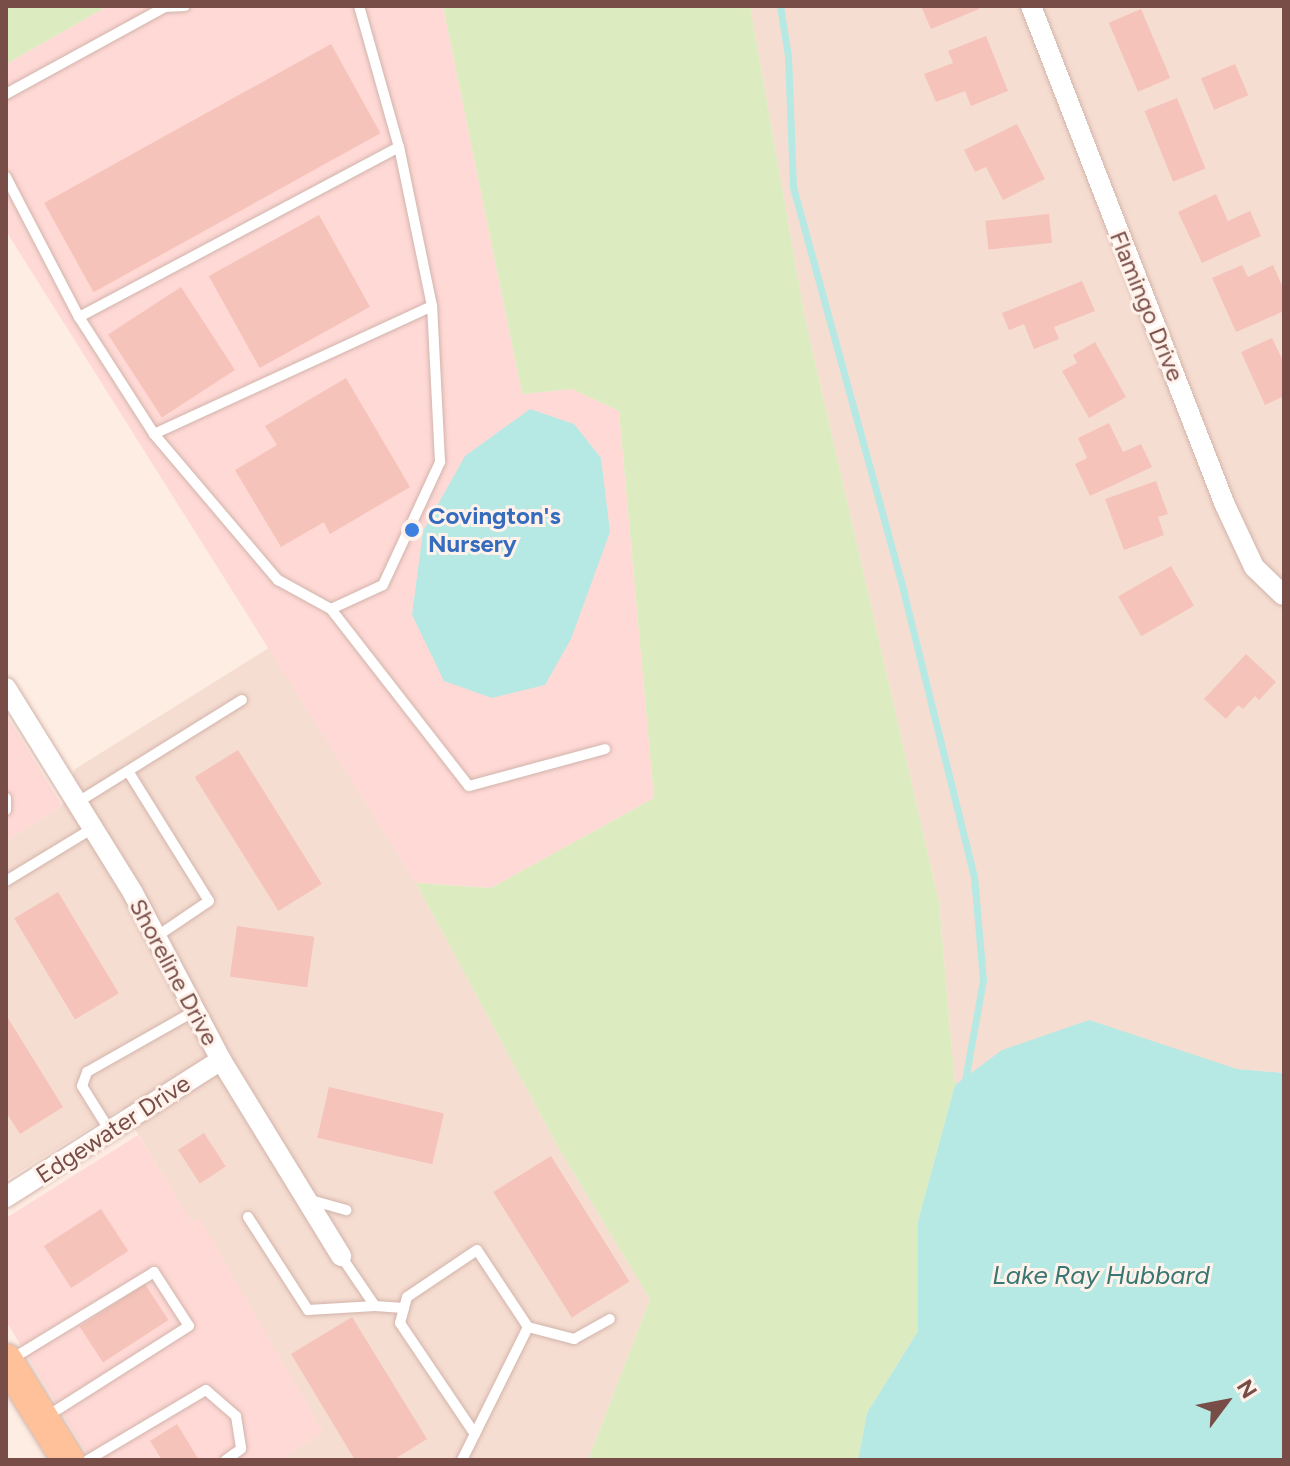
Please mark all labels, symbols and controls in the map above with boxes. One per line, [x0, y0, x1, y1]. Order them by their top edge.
street label: Flamingo Drive [1104, 227, 1190, 385]
place label: Covington's Nursery [428, 502, 561, 558]
marker: Covington's Nursery [403, 521, 421, 539]
street label: Shoreline Drive [123, 894, 225, 1050]
street label: Edgewater Drive [31, 1069, 195, 1189]
water label: Lake Ray Hubbard [992, 1260, 1210, 1292]
north arrow [1186, 1362, 1266, 1442]
text: N [1231, 1375, 1263, 1403]

